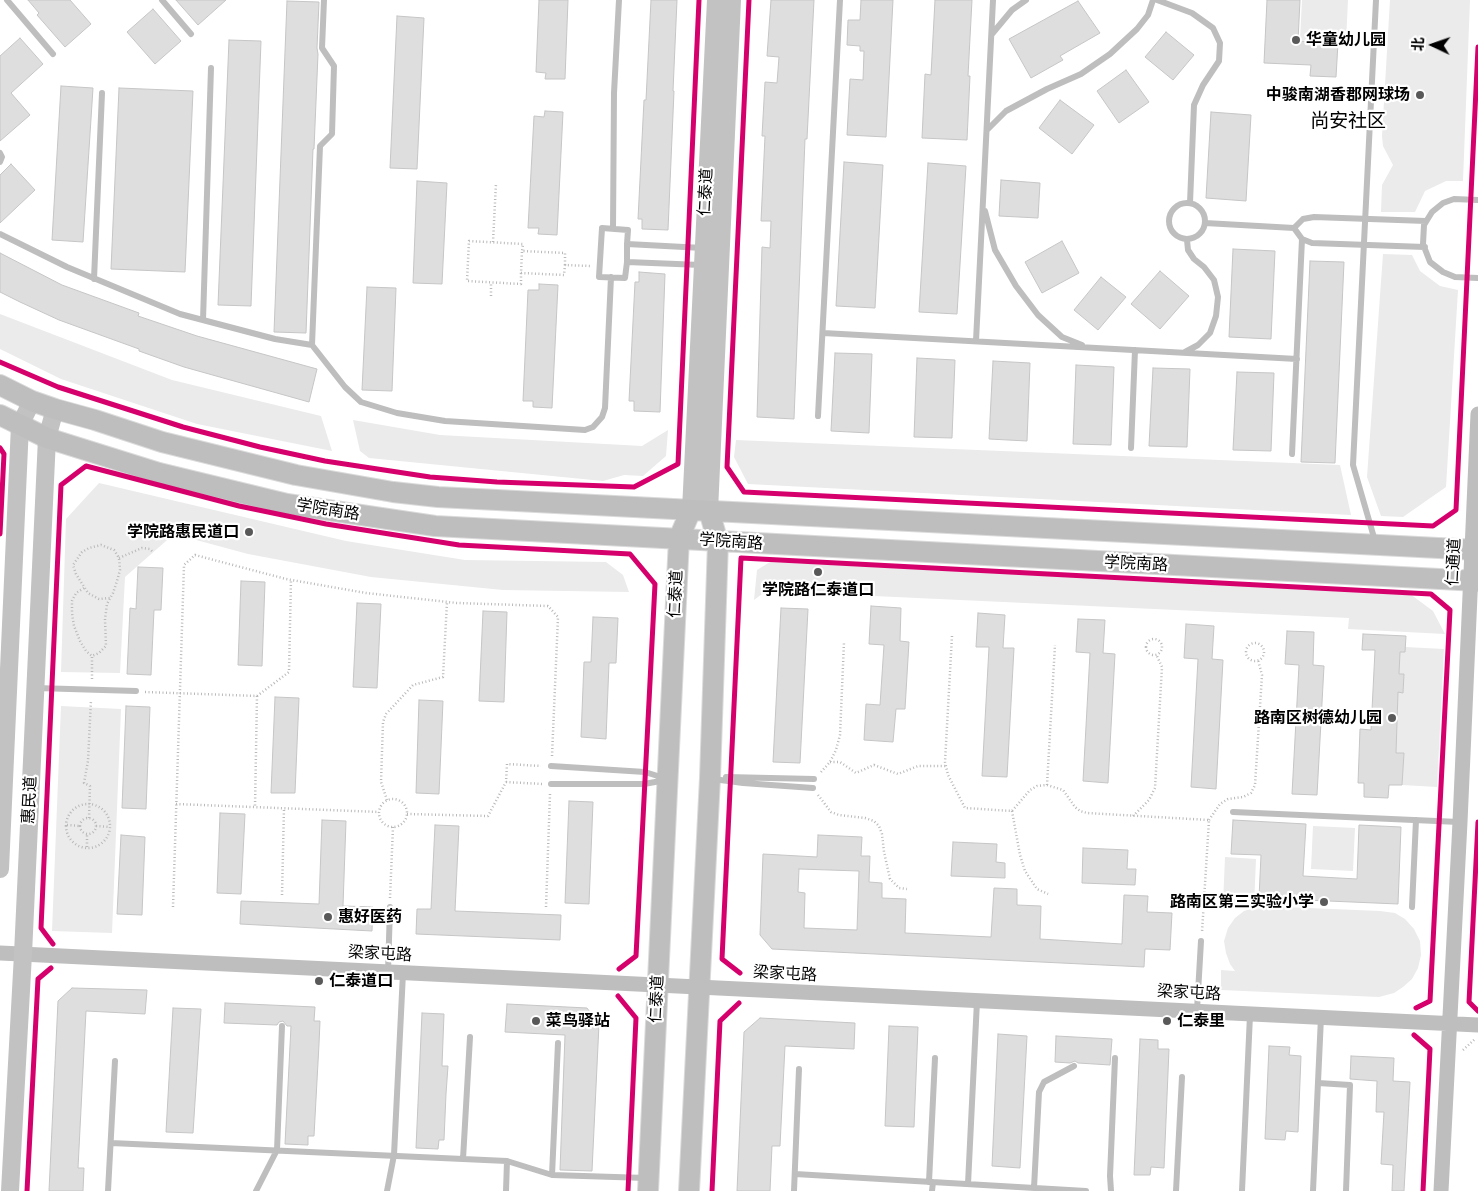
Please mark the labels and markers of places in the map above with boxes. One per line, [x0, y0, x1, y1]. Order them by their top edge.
place label: 华童幼儿园 [1306, 30, 1386, 50]
marker: 华童幼儿园 [1290, 34, 1302, 46]
place label: 中骏南湖香郡网球场 [1266, 85, 1410, 105]
marker: 中骏南湖香郡网球场 [1414, 89, 1426, 101]
place label: 学院路惠民道口 [127, 522, 239, 542]
marker: 学院路惠民道口 [243, 526, 255, 538]
marker: 学院路仁泰道口 [812, 566, 824, 578]
place label: 学院路仁泰道口 [762, 580, 874, 600]
place label: 路南区树德幼儿园 [1254, 708, 1382, 728]
marker: 路南区树德幼儿园 [1386, 712, 1398, 724]
place label: 路南区第三实验小学 [1170, 892, 1314, 912]
marker: 路南区第三实验小学 [1318, 896, 1330, 908]
place label: 惠好医药 [338, 907, 402, 927]
marker: 惠好医药 [322, 911, 334, 923]
place label: 仁泰道口 [329, 971, 393, 991]
marker: 仁泰道口 [313, 975, 325, 987]
place label: 菜鸟驿站 [546, 1011, 610, 1031]
place label: 仁泰里 [1177, 1011, 1225, 1031]
marker: 菜鸟驿站 [530, 1015, 542, 1027]
marker: 仁泰里 [1161, 1015, 1173, 1027]

